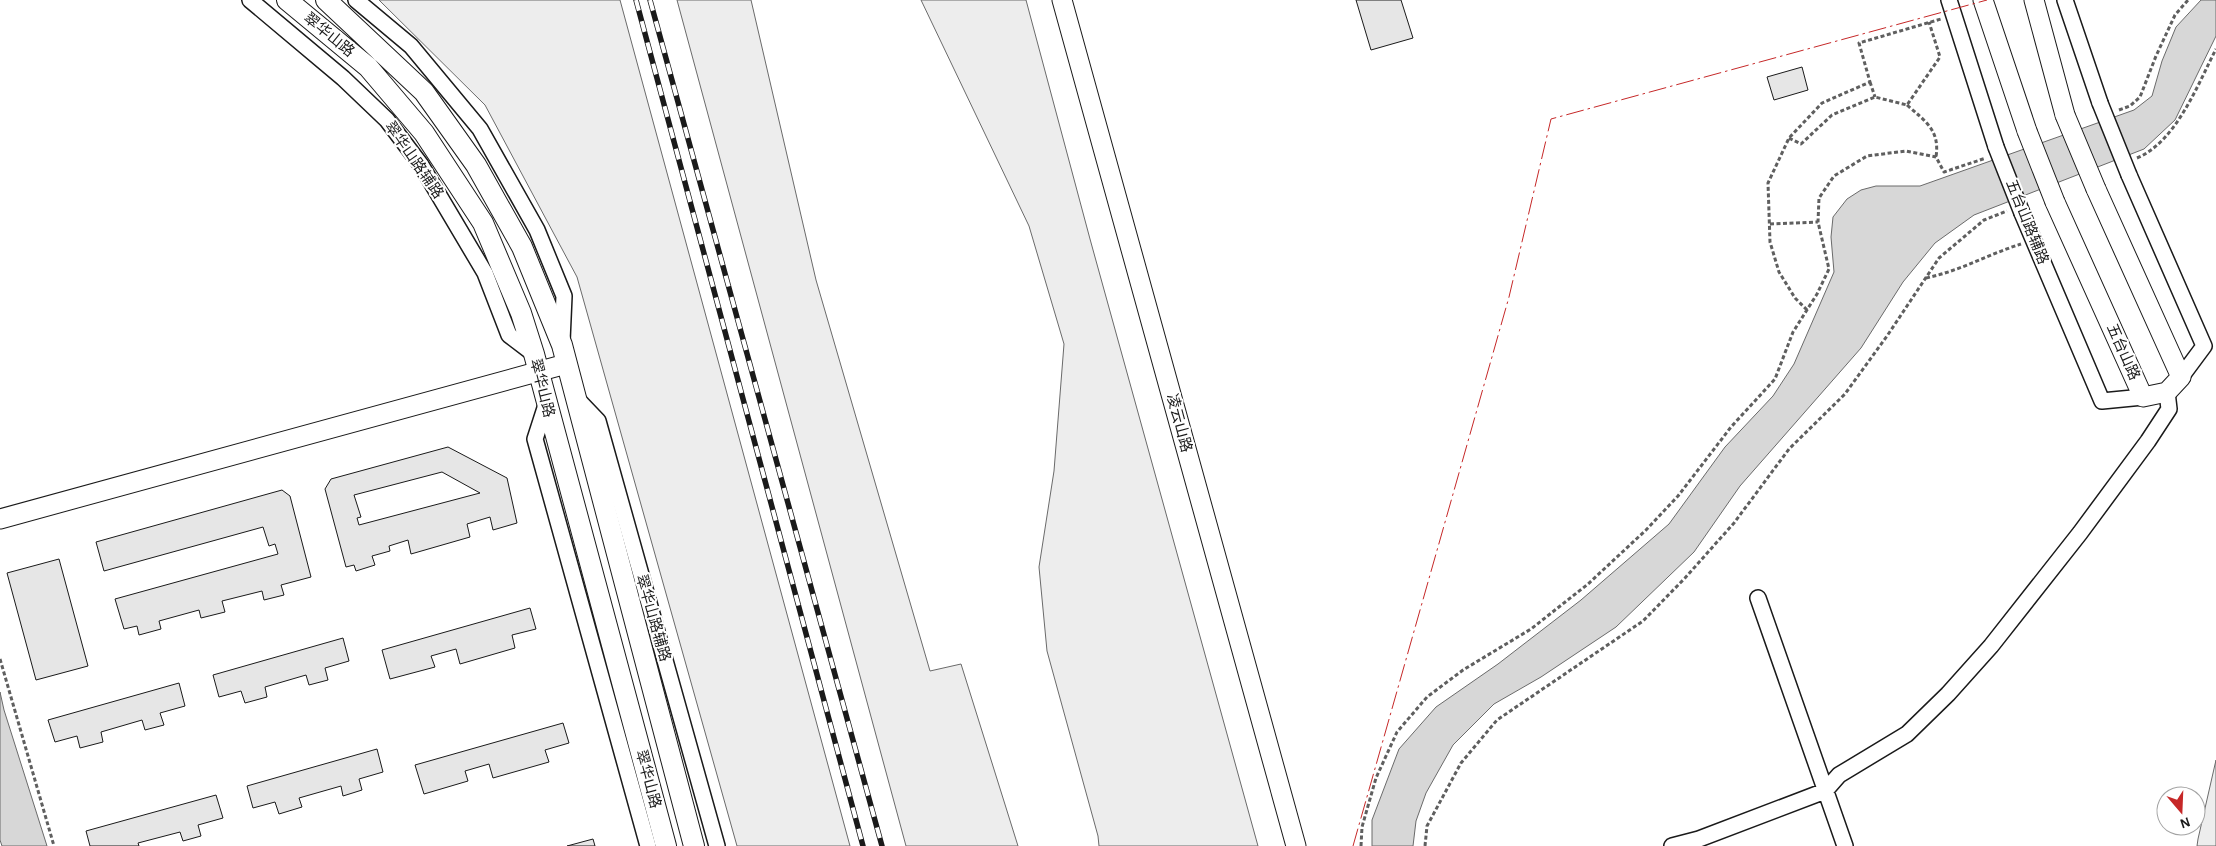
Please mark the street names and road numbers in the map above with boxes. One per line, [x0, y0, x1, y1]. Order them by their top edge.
street label: 翠华山路 [301, 9, 358, 60]
street label: 翠华山路辅路 [382, 118, 448, 201]
street label: 五台山路辅路 [2003, 177, 2052, 267]
street label: 五台山路 [2104, 321, 2143, 382]
street label: 翠华山路 [527, 357, 558, 419]
street label: 凌云山路 [1164, 392, 1195, 454]
street label: 翠华山路辅路 [633, 572, 675, 663]
street label: 翠华山路 [633, 748, 665, 810]

